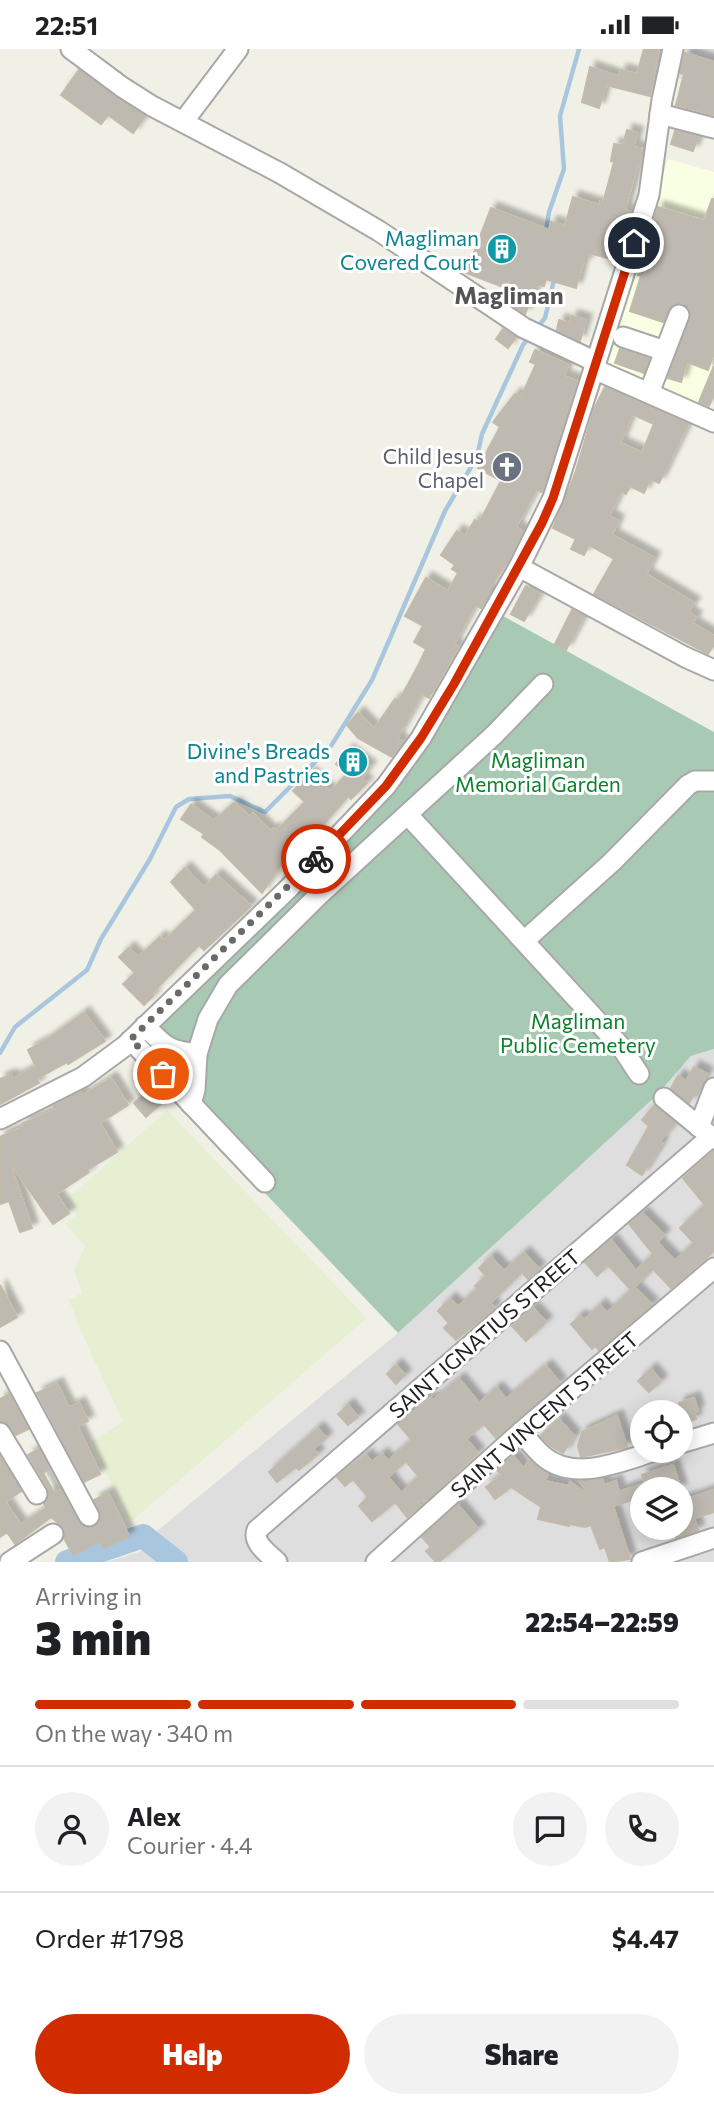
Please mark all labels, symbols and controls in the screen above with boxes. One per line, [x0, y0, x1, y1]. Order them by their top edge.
text: 22:51 [35, 9, 98, 40]
pin [604, 213, 664, 273]
icon: home [615, 224, 653, 262]
place label: Magliman Covered Court [340, 225, 479, 274]
building icon: Magliman Covered Court [485, 232, 519, 266]
district label: Magliman [454, 280, 564, 309]
place label: Child Jesus Chapel [383, 443, 484, 492]
church icon: Child Jesus Chapel [490, 450, 524, 484]
place label: Divine's Breads and Pastries [187, 738, 330, 787]
building icon: Divine's Breads and Pastries [336, 745, 370, 779]
park label: Magliman Memorial Garden [455, 747, 621, 796]
courier [281, 824, 351, 894]
icon: bike [297, 840, 335, 878]
park label: Magliman Public Cemetery [500, 1008, 656, 1057]
pin [133, 1044, 193, 1104]
icon: bag [144, 1055, 182, 1093]
street label: SAINT IGNATIUS STREET [383, 1243, 585, 1423]
street label: SAINT VINCENT STREET [445, 1326, 643, 1502]
map controls [630, 1400, 693, 1540]
button: locate [630, 1400, 693, 1463]
button: layers [630, 1477, 693, 1540]
text: Arriving in [35, 1582, 142, 1610]
text: 22:54–22:59 [525, 1606, 679, 1637]
text: 3 min [35, 1608, 151, 1664]
text: On the way · 340 m [35, 1719, 233, 1747]
button: person [35, 1792, 109, 1866]
button: chat [513, 1792, 587, 1866]
button: phone [605, 1792, 679, 1866]
text: Alex [127, 1800, 181, 1831]
text: Courier · 4.4 [127, 1831, 253, 1859]
text: Order #1798 [35, 1922, 184, 1953]
text: $4.47 [612, 1922, 679, 1953]
button: Help [35, 2014, 350, 2094]
button: Share [364, 2014, 679, 2094]

